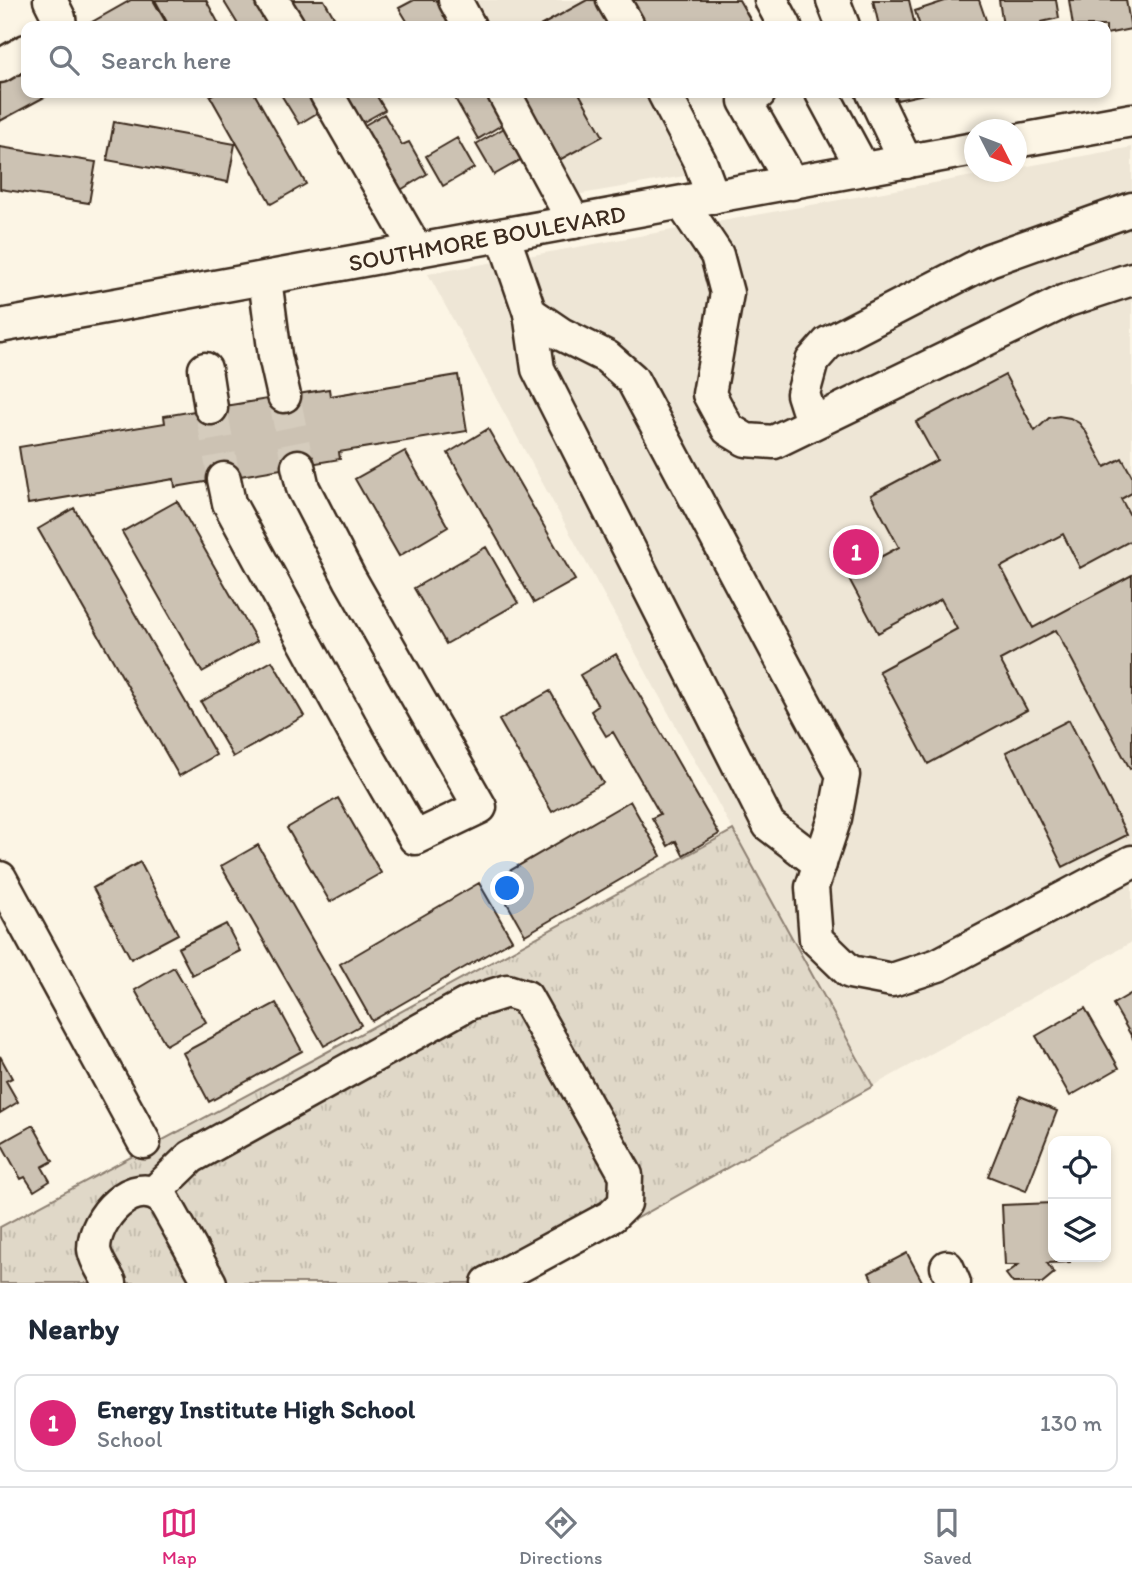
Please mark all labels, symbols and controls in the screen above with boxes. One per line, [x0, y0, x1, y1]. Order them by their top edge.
search box [21, 21, 1111, 98]
icon: search [45, 41, 83, 79]
text: Search here [101, 44, 231, 76]
north arrow [964, 119, 1027, 182]
street label: SOUTHMORE BOULEVARD [346, 198, 628, 277]
pin: 1 [833, 526, 879, 578]
your location [490, 871, 524, 905]
map controls [1048, 1136, 1111, 1262]
button: locate [1048, 1136, 1111, 1199]
button: layers [1048, 1199, 1111, 1262]
text: Nearby [28, 1310, 119, 1347]
text: Energy Institute High School [97, 1393, 415, 1425]
text: 1 [48, 1409, 58, 1437]
text: 130 m [1040, 1409, 1102, 1437]
text: School [97, 1425, 162, 1453]
tab: Map [160, 1504, 198, 1569]
tab: Directions [519, 1504, 603, 1569]
tab: Saved [923, 1504, 972, 1569]

